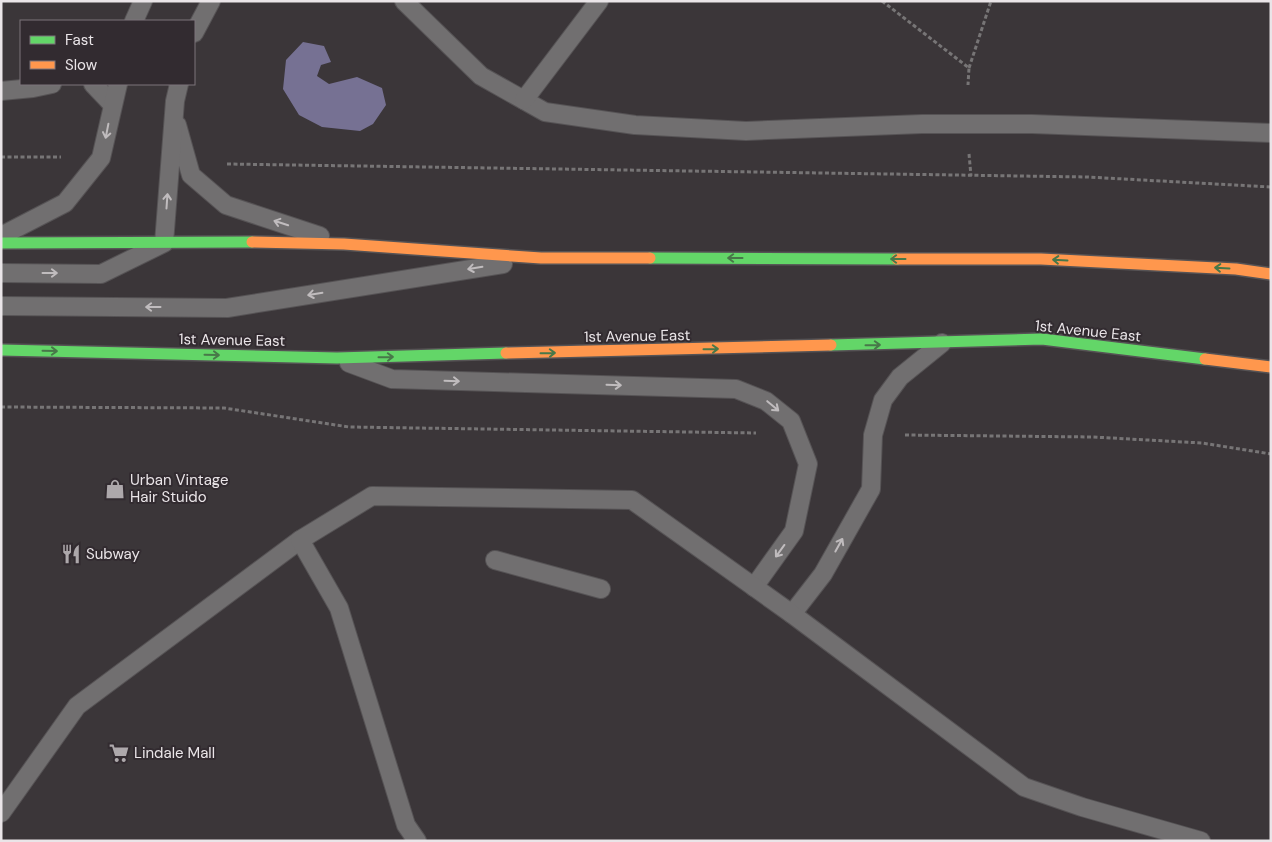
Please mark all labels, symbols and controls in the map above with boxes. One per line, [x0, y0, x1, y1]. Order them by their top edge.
legend [20, 20, 195, 85]
text: Fast [65, 30, 94, 50]
text: Slow [65, 55, 98, 75]
one-way arrow [101, 123, 111, 139]
one-way arrow [162, 194, 171, 210]
one-way arrow [274, 218, 289, 227]
one-way arrow [727, 254, 743, 263]
one-way arrow [890, 254, 906, 264]
one-way arrow [1052, 256, 1068, 265]
one-way arrow [1215, 263, 1231, 273]
one-way arrow [468, 264, 484, 274]
one-way arrow [42, 268, 58, 278]
one-way arrow [307, 289, 323, 299]
one-way arrow [146, 302, 162, 312]
street label: 1st Avenue East [1034, 315, 1142, 347]
street label: 1st Avenue East [584, 325, 690, 347]
street label: 1st Avenue East [179, 329, 285, 351]
one-way arrow [864, 340, 881, 350]
one-way arrow [702, 344, 718, 354]
one-way arrow [42, 346, 58, 356]
one-way arrow [540, 348, 556, 358]
one-way arrow [204, 350, 220, 360]
one-way arrow [378, 352, 394, 362]
one-way arrow [444, 376, 460, 386]
one-way arrow [606, 381, 622, 390]
one-way arrow [766, 400, 779, 412]
place label: Urban Vintage Hair Stuido [130, 470, 228, 507]
shop icon: Urban Vintage Hair Stuido [104, 478, 126, 500]
one-way arrow [835, 539, 845, 553]
restaurant icon: Subway [60, 543, 82, 565]
place label: Subway [86, 544, 141, 564]
one-way arrow [775, 544, 785, 558]
supermarket icon: Lindale Mall [108, 742, 130, 764]
place label: Lindale Mall [134, 743, 215, 763]

